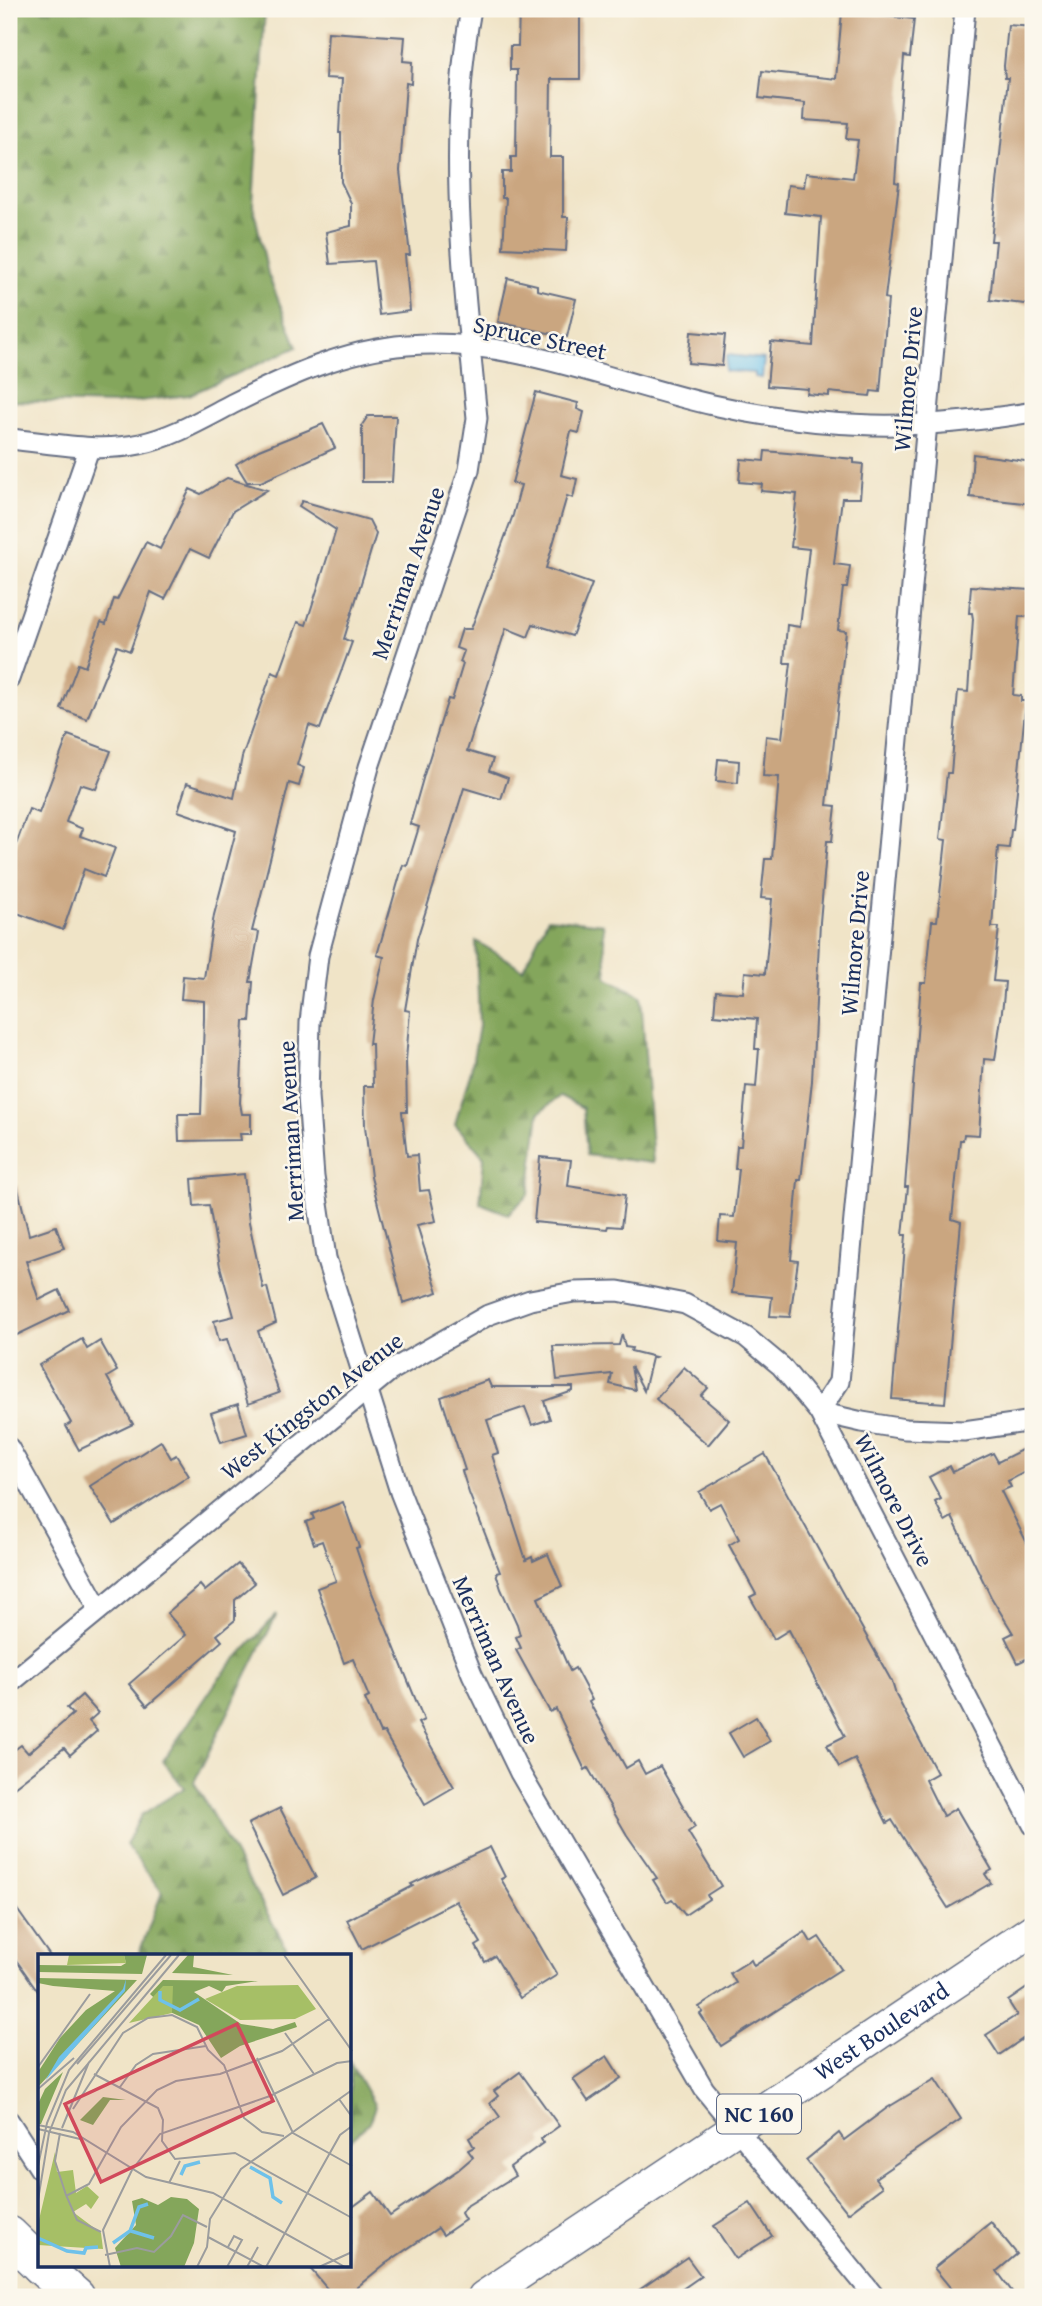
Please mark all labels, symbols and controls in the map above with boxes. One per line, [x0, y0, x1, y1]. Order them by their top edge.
street label: Wilmore Drive [884, 305, 931, 453]
street label: Spruce Street [470, 306, 610, 369]
street label: Merriman Avenue [362, 482, 454, 664]
street label: Wilmore Drive [831, 869, 878, 1017]
street label: Merriman Avenue [268, 1040, 313, 1222]
street label: West Kingston Avenue [213, 1323, 410, 1488]
street label: Wilmore Drive [846, 1427, 943, 1573]
street label: Merriman Avenue [444, 1570, 549, 1750]
inset map [38, 1954, 352, 2268]
street label: West Boulevard [806, 1973, 956, 2089]
road number: NC 160 [717, 2094, 801, 2134]

